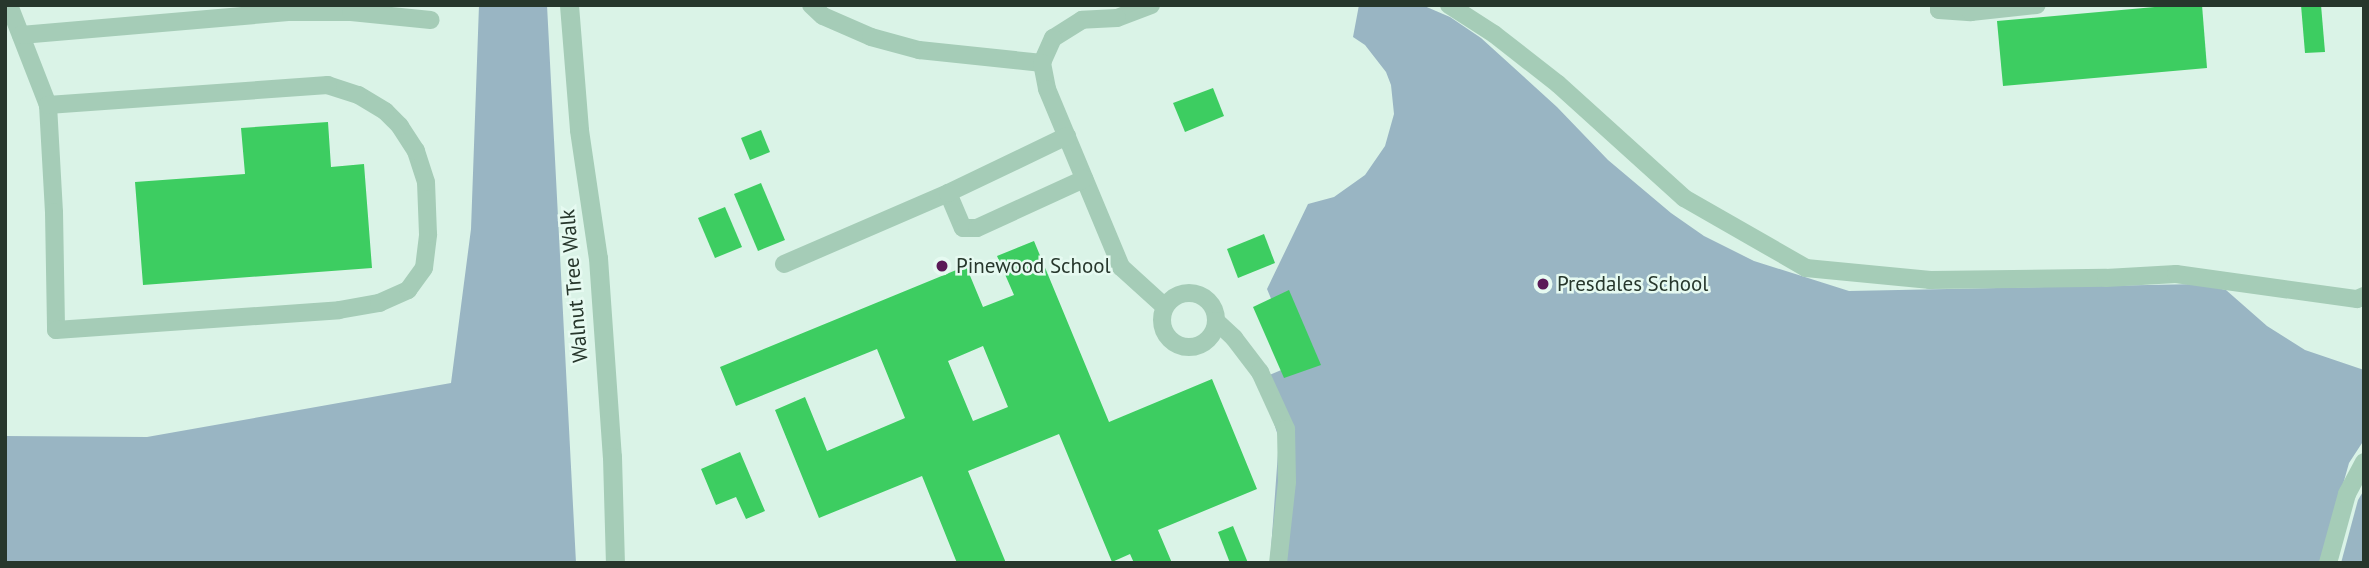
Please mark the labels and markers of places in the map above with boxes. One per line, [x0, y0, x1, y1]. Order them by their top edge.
place label: Pinewood School [956, 253, 1111, 279]
marker: Pinewood School [934, 258, 950, 274]
place label: Presdales School [1557, 271, 1708, 297]
marker: Presdales School [1535, 276, 1551, 292]

